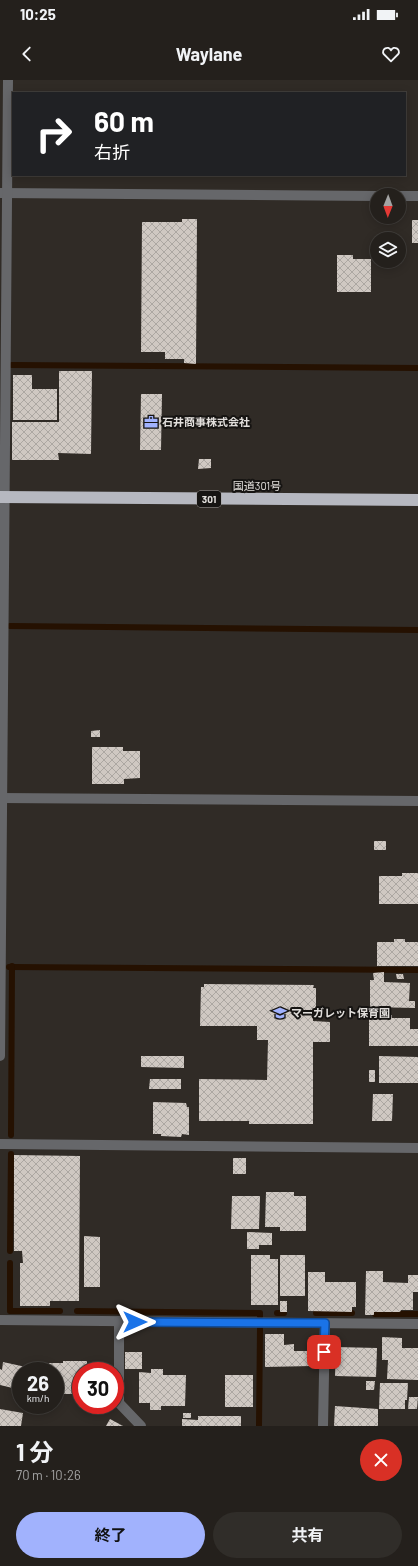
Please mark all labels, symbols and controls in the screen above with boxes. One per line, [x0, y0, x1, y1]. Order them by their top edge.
text: 10:25 [20, 5, 56, 23]
icon: back [16, 43, 38, 65]
text: Waylane [176, 43, 242, 65]
icon: heart [380, 43, 402, 65]
text: 60 m [94, 104, 154, 138]
icon: right [28, 108, 80, 160]
text: 右折 [94, 141, 130, 163]
north arrow [370, 188, 406, 224]
map controls [370, 188, 406, 268]
button: layers [370, 232, 406, 268]
office icon: 石井商事株式会社 [143, 414, 159, 430]
place label: 石井商事株式会社 [162, 415, 250, 428]
street label: 国道301号 [233, 479, 281, 492]
road number: 301 [197, 491, 221, 507]
school or university icon: マーガレット保育園 [272, 1005, 288, 1021]
place label: マーガレット保育園 [291, 1006, 390, 1019]
position arrow [114, 1301, 156, 1343]
pin [307, 1335, 341, 1369]
icon: arrive [313, 1341, 335, 1363]
speed limit sign: 30 [72, 1362, 124, 1414]
text: 26 [27, 1371, 49, 1395]
text: km/h [27, 1392, 49, 1404]
text: 1 分 [16, 1437, 53, 1466]
button: close [360, 1439, 402, 1481]
text: 70 m · 10:26 [16, 1467, 81, 1483]
button: 終了 [16, 1512, 205, 1558]
button: 共有 [213, 1512, 402, 1558]

